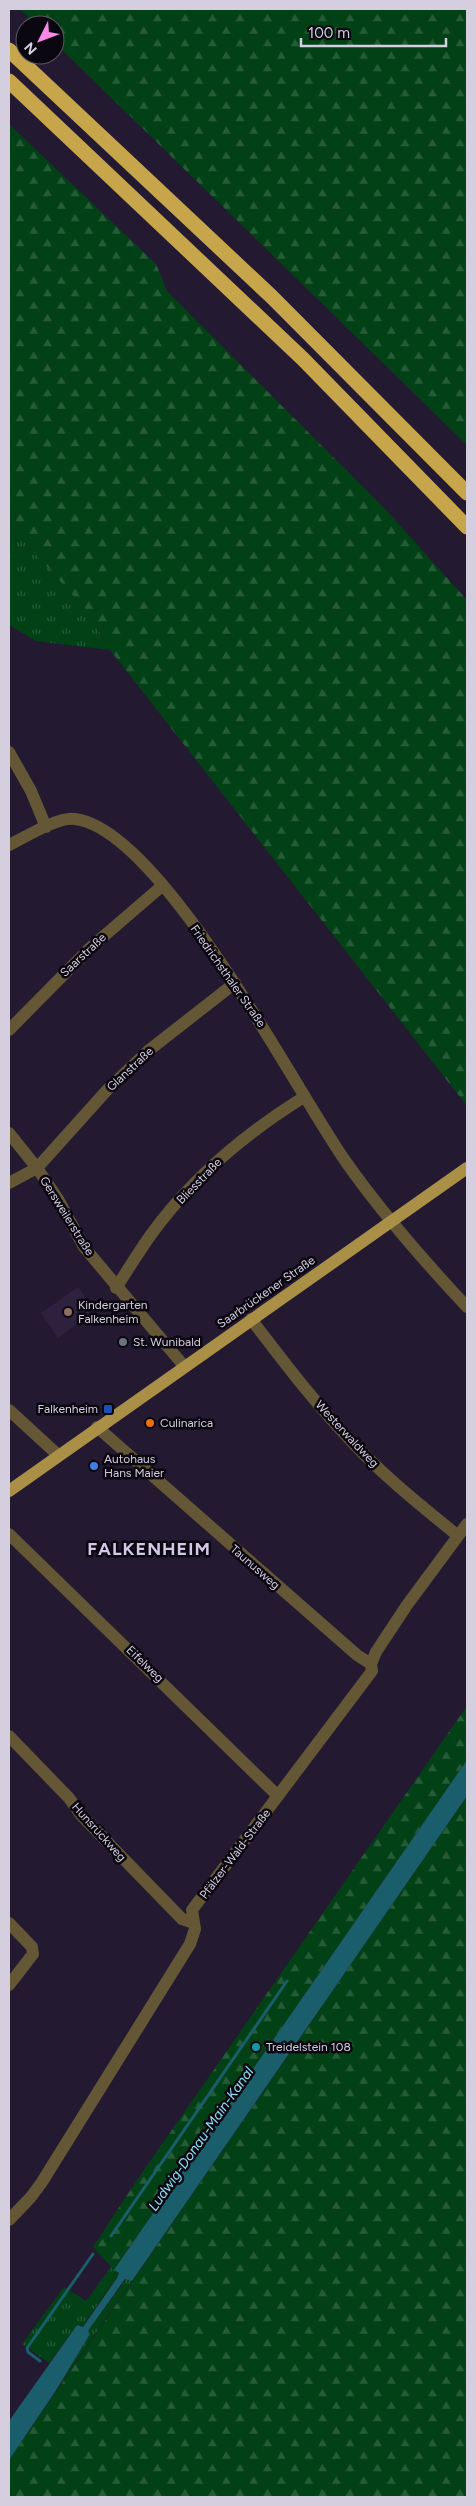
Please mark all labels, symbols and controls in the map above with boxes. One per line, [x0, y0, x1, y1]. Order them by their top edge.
north arrow [15, 15, 65, 65]
scale bar [301, 15, 446, 47]
text: 100 m [308, 24, 350, 42]
text: N [21, 39, 41, 58]
street label: Friedrichsthaler Straße [187, 922, 269, 1030]
street label: Saarstraße [57, 930, 109, 980]
street label: Glanstraße [104, 1044, 156, 1094]
street label: Bliesstraße [174, 1155, 225, 1207]
street label: Gersweilerstraße [37, 1174, 97, 1259]
street label: Saarbrückener Straße [215, 1253, 318, 1331]
place label: Kindergarten Falkenheim [78, 1298, 148, 1326]
marker: Kindergarten Falkenheim [62, 1306, 74, 1318]
place label: St. Wunibald [133, 1335, 201, 1349]
marker: St. Wunibald [117, 1336, 129, 1348]
street label: Westerwaldweg [312, 1398, 382, 1470]
place label: Falkenheim [38, 1402, 98, 1416]
marker: Falkenheim [102, 1403, 114, 1415]
place label: Culinarica [160, 1416, 213, 1430]
marker: Culinarica [144, 1417, 156, 1429]
place label: Autohaus Hans Maier [104, 1452, 164, 1480]
marker: Autohaus Hans Maier [88, 1460, 100, 1472]
district label: FALKENHEIM [87, 1538, 211, 1560]
street label: Taunusweg [228, 1542, 282, 1592]
street label: Eifelweg [123, 1643, 167, 1685]
street label: Hunsrückweg [69, 1800, 129, 1864]
street label: Pfälzer-Wald-Straße [197, 1806, 274, 1902]
place label: Treidelstein 108 [266, 2040, 351, 2054]
marker: Treidelstein 108 [250, 2041, 262, 2053]
water label: Ludwig-Donau-Main-Kanal [145, 2063, 258, 2214]

